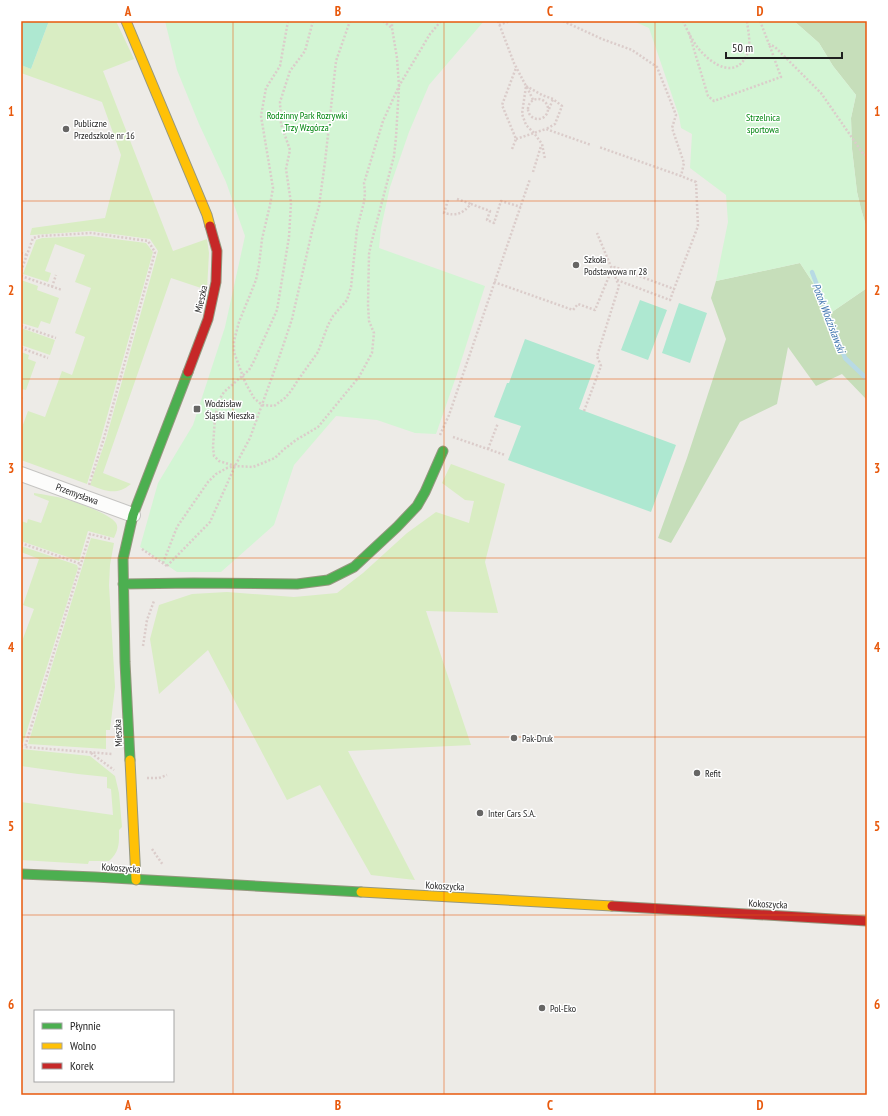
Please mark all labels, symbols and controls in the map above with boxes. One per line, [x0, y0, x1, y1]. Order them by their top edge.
text: A [124, 3, 132, 20]
text: B [335, 3, 341, 20]
text: C [547, 3, 553, 20]
text: D [757, 3, 764, 20]
scale bar [726, 34, 842, 60]
text: 50 m [732, 40, 753, 55]
text: 1 [8, 103, 14, 120]
text: 1 [874, 103, 880, 120]
park label: Rodzinny Park Rozrywki „Trzy Wzgórza” [267, 109, 347, 134]
park label: Strzelnica sportowa [746, 111, 780, 136]
place label: Publiczne Przedszkole nr 16 [74, 117, 135, 142]
marker: Publiczne Przedszkole nr 16 [61, 124, 71, 134]
place label: Szkoła Podstawowa nr 28 [584, 253, 647, 278]
marker: Szkoła Podstawowa nr 28 [571, 260, 581, 270]
water label: Potok Wodzisławski [809, 281, 849, 356]
text: 2 [8, 282, 14, 299]
text: 2 [874, 282, 880, 299]
street label: Mieszka [192, 284, 210, 314]
place label: Wodzisław Śląski Mieszka [205, 397, 255, 422]
marker: Wodzisław Śląski Mieszka [192, 404, 202, 414]
text: 3 [8, 460, 14, 477]
text: 3 [874, 460, 880, 477]
street label: Przemysława [54, 480, 100, 508]
text: 4 [8, 639, 15, 656]
text: 4 [874, 639, 881, 656]
street label: Mieszka [111, 719, 125, 747]
place label: Pak-Druk [522, 732, 553, 745]
marker: Pak-Druk [509, 733, 519, 743]
place label: Refit [705, 767, 721, 780]
marker: Refit [692, 768, 702, 778]
place label: Inter Cars S.A. [488, 807, 536, 820]
marker: Inter Cars S.A. [475, 808, 485, 818]
text: 5 [8, 818, 14, 835]
text: 5 [874, 818, 880, 835]
street label: Kokoszycka [101, 860, 141, 876]
street label: Kokoszycka [425, 878, 465, 894]
street label: Kokoszycka [748, 896, 788, 912]
text: 6 [8, 996, 14, 1013]
text: 6 [874, 996, 880, 1013]
place label: Pol-Eko [550, 1002, 576, 1015]
marker: Pol-Eko [537, 1003, 547, 1013]
legend [34, 1010, 174, 1082]
text: Płynnie [70, 1018, 101, 1033]
text: Wolno [70, 1038, 96, 1053]
text: Korek [70, 1058, 94, 1073]
text: A [124, 1097, 132, 1114]
text: B [335, 1097, 341, 1114]
text: C [547, 1097, 553, 1114]
text: D [757, 1097, 764, 1114]

